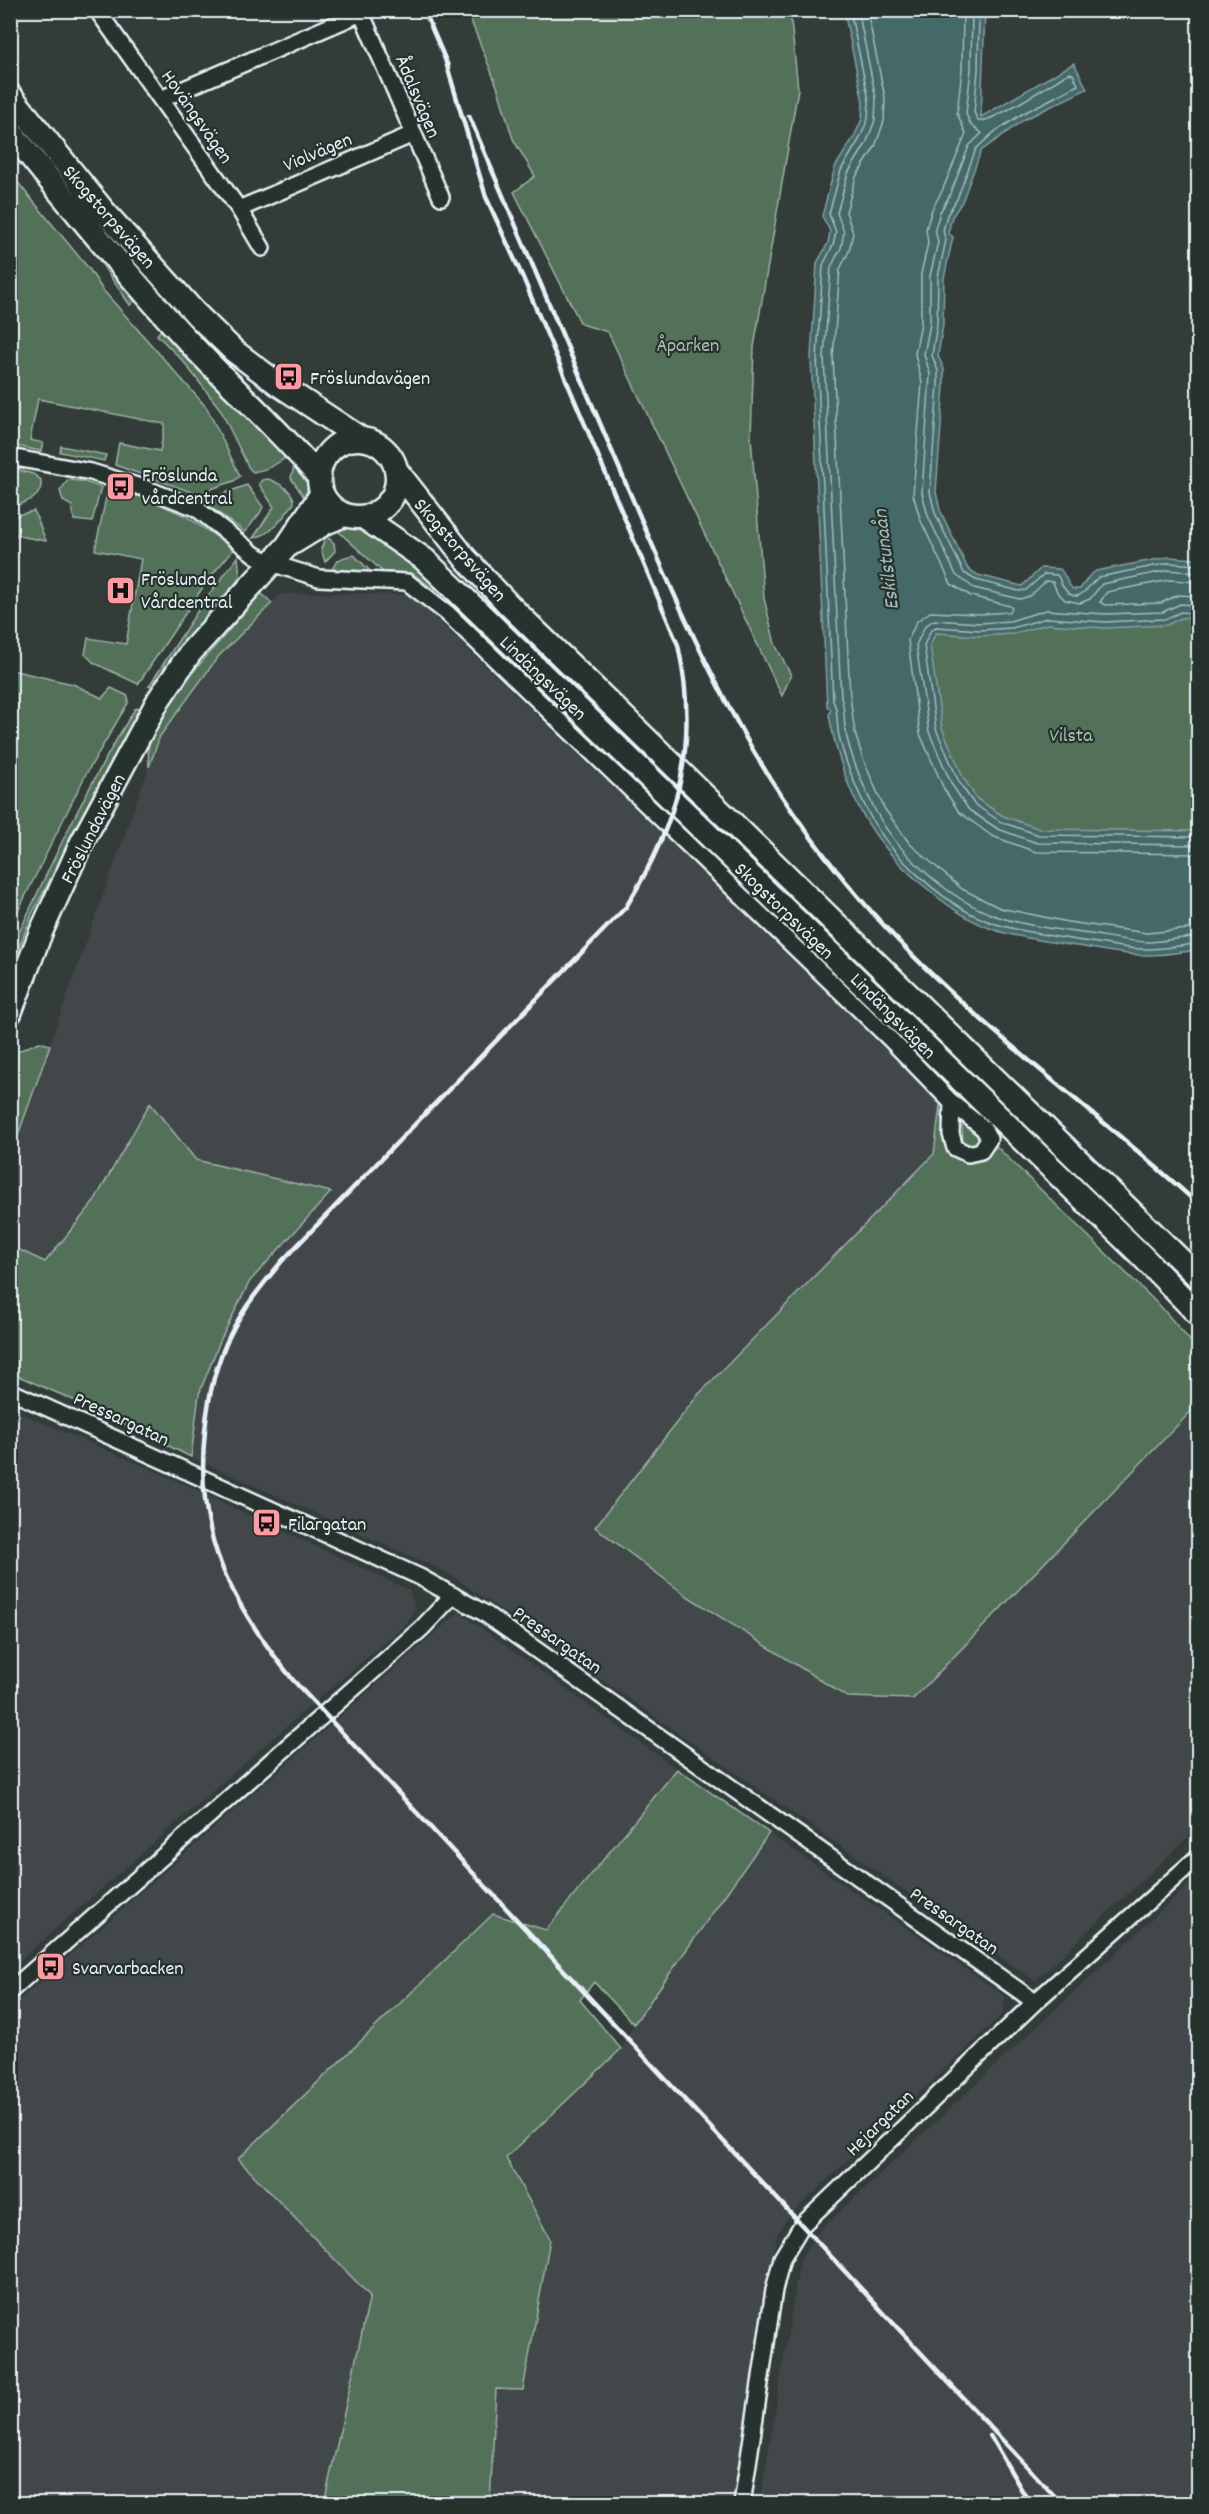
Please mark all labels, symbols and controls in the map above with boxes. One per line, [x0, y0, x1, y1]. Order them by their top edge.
street label: Ådalsvägen [386, 51, 446, 143]
street label: Hovängsvägen [153, 65, 238, 170]
street label: Violvägen [280, 127, 357, 181]
street label: Skogstorpsvägen [55, 160, 161, 276]
park label: Åparken [657, 333, 719, 361]
bus stop icon: Fröslundavägen [273, 361, 305, 393]
place label: Fröslundavägen [310, 366, 430, 394]
place label: Fröslunda vårdcentral [142, 463, 232, 514]
bus stop icon: Fröslunda vårdcentral [105, 470, 137, 502]
street label: Skogstorpsvägen [406, 493, 512, 609]
water label: Eskilstunaån [867, 506, 909, 612]
place label: Fröslunda Vårdcentral [141, 567, 233, 618]
hospital icon: Fröslunda Vårdcentral [104, 574, 136, 606]
street label: Lindängsvägen [492, 630, 592, 728]
park label: Vilsta [1049, 723, 1093, 751]
street label: Fröslundavägen [55, 769, 134, 889]
street label: Skogstorpsvägen [727, 857, 839, 967]
street label: Lindängsvägen [842, 968, 941, 1067]
street label: Pressargatan [68, 1386, 173, 1455]
bus stop icon: Filargatan [251, 1507, 283, 1539]
place label: Filargatan [288, 1512, 366, 1540]
street label: Pressargatan [506, 1600, 607, 1682]
street label: Pressargatan [903, 1881, 1004, 1963]
bus stop icon: Svarvarbacken [35, 1951, 67, 1983]
place label: Svarvarbacken [72, 1956, 183, 1984]
street label: Hejargatan [841, 2084, 921, 2164]

